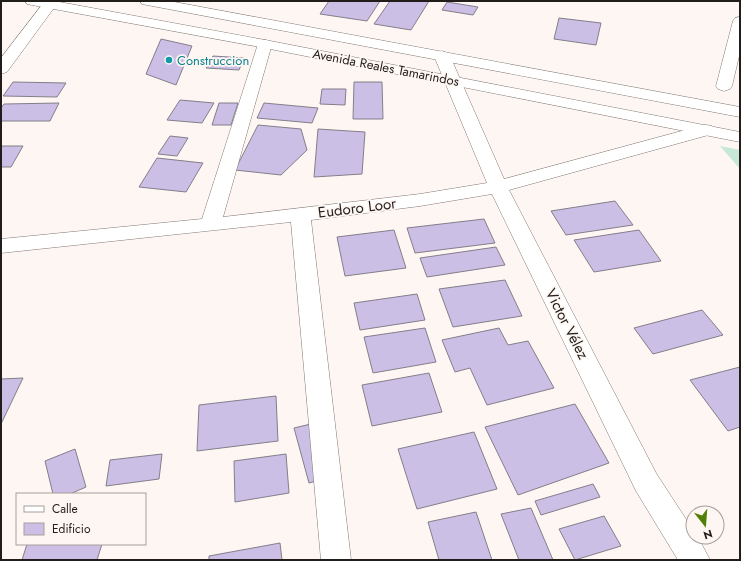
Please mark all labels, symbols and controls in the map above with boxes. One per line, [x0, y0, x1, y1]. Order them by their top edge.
street label: Avenida Reales Tamarindos [311, 44, 461, 91]
place label: Construccion [177, 51, 249, 70]
marker: Construccion [164, 55, 174, 65]
street label: Eudoro Loor [317, 192, 398, 224]
street label: Victor Vélez [540, 285, 594, 363]
legend [16, 493, 146, 545]
text: Calle [52, 500, 78, 518]
north arrow [685, 505, 725, 545]
text: Edificio [52, 520, 91, 538]
text: N [701, 526, 714, 543]

